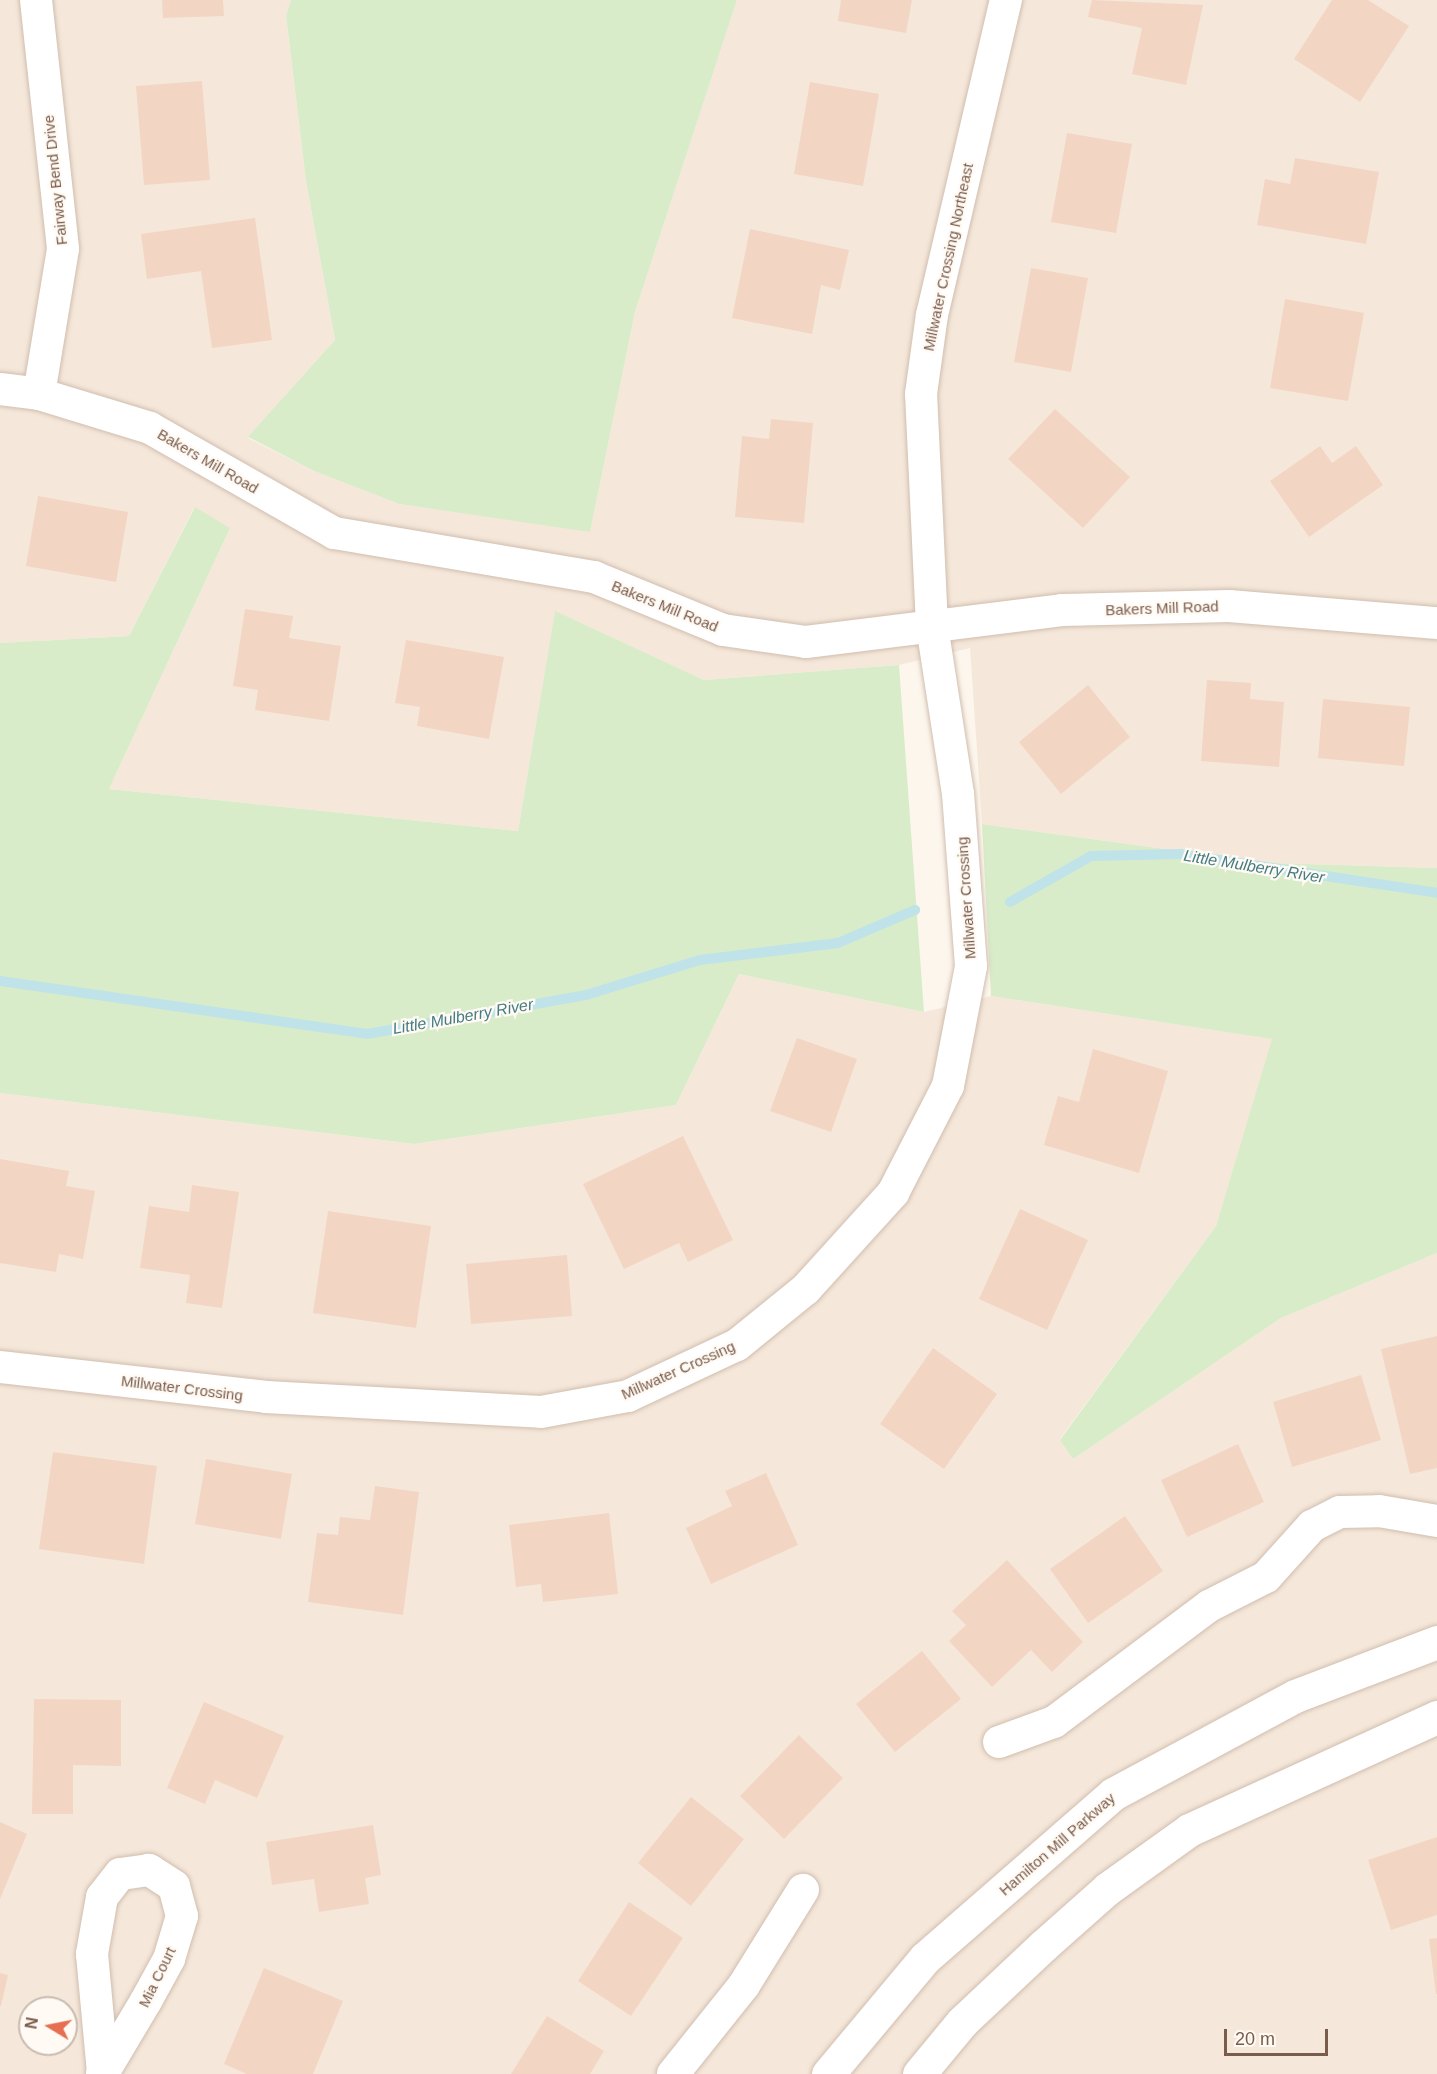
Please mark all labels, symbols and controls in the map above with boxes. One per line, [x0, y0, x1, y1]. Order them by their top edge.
street label: Fairway Bend Drive [39, 114, 71, 246]
street label: Millwater Crossing Northeast [919, 161, 977, 353]
street label: Bakers Mill Road [154, 425, 262, 497]
street label: Bakers Mill Road [609, 576, 721, 636]
street label: Bakers Mill Road [1105, 597, 1219, 619]
street label: Millwater Crossing [953, 836, 979, 960]
water label: Little Mulberry River [1182, 846, 1326, 888]
water label: Little Mulberry River [391, 995, 535, 1039]
street label: Millwater Crossing [618, 1337, 738, 1403]
street label: Millwater Crossing [120, 1372, 244, 1404]
street label: Hamilton Mill Parkway [995, 1789, 1119, 1899]
street label: Mia Court [135, 1944, 179, 2010]
north arrow [18, 1996, 78, 2056]
text: N [22, 2016, 41, 2030]
scale bar [1227, 2017, 1330, 2055]
text: 20 m [1235, 2029, 1275, 2049]

